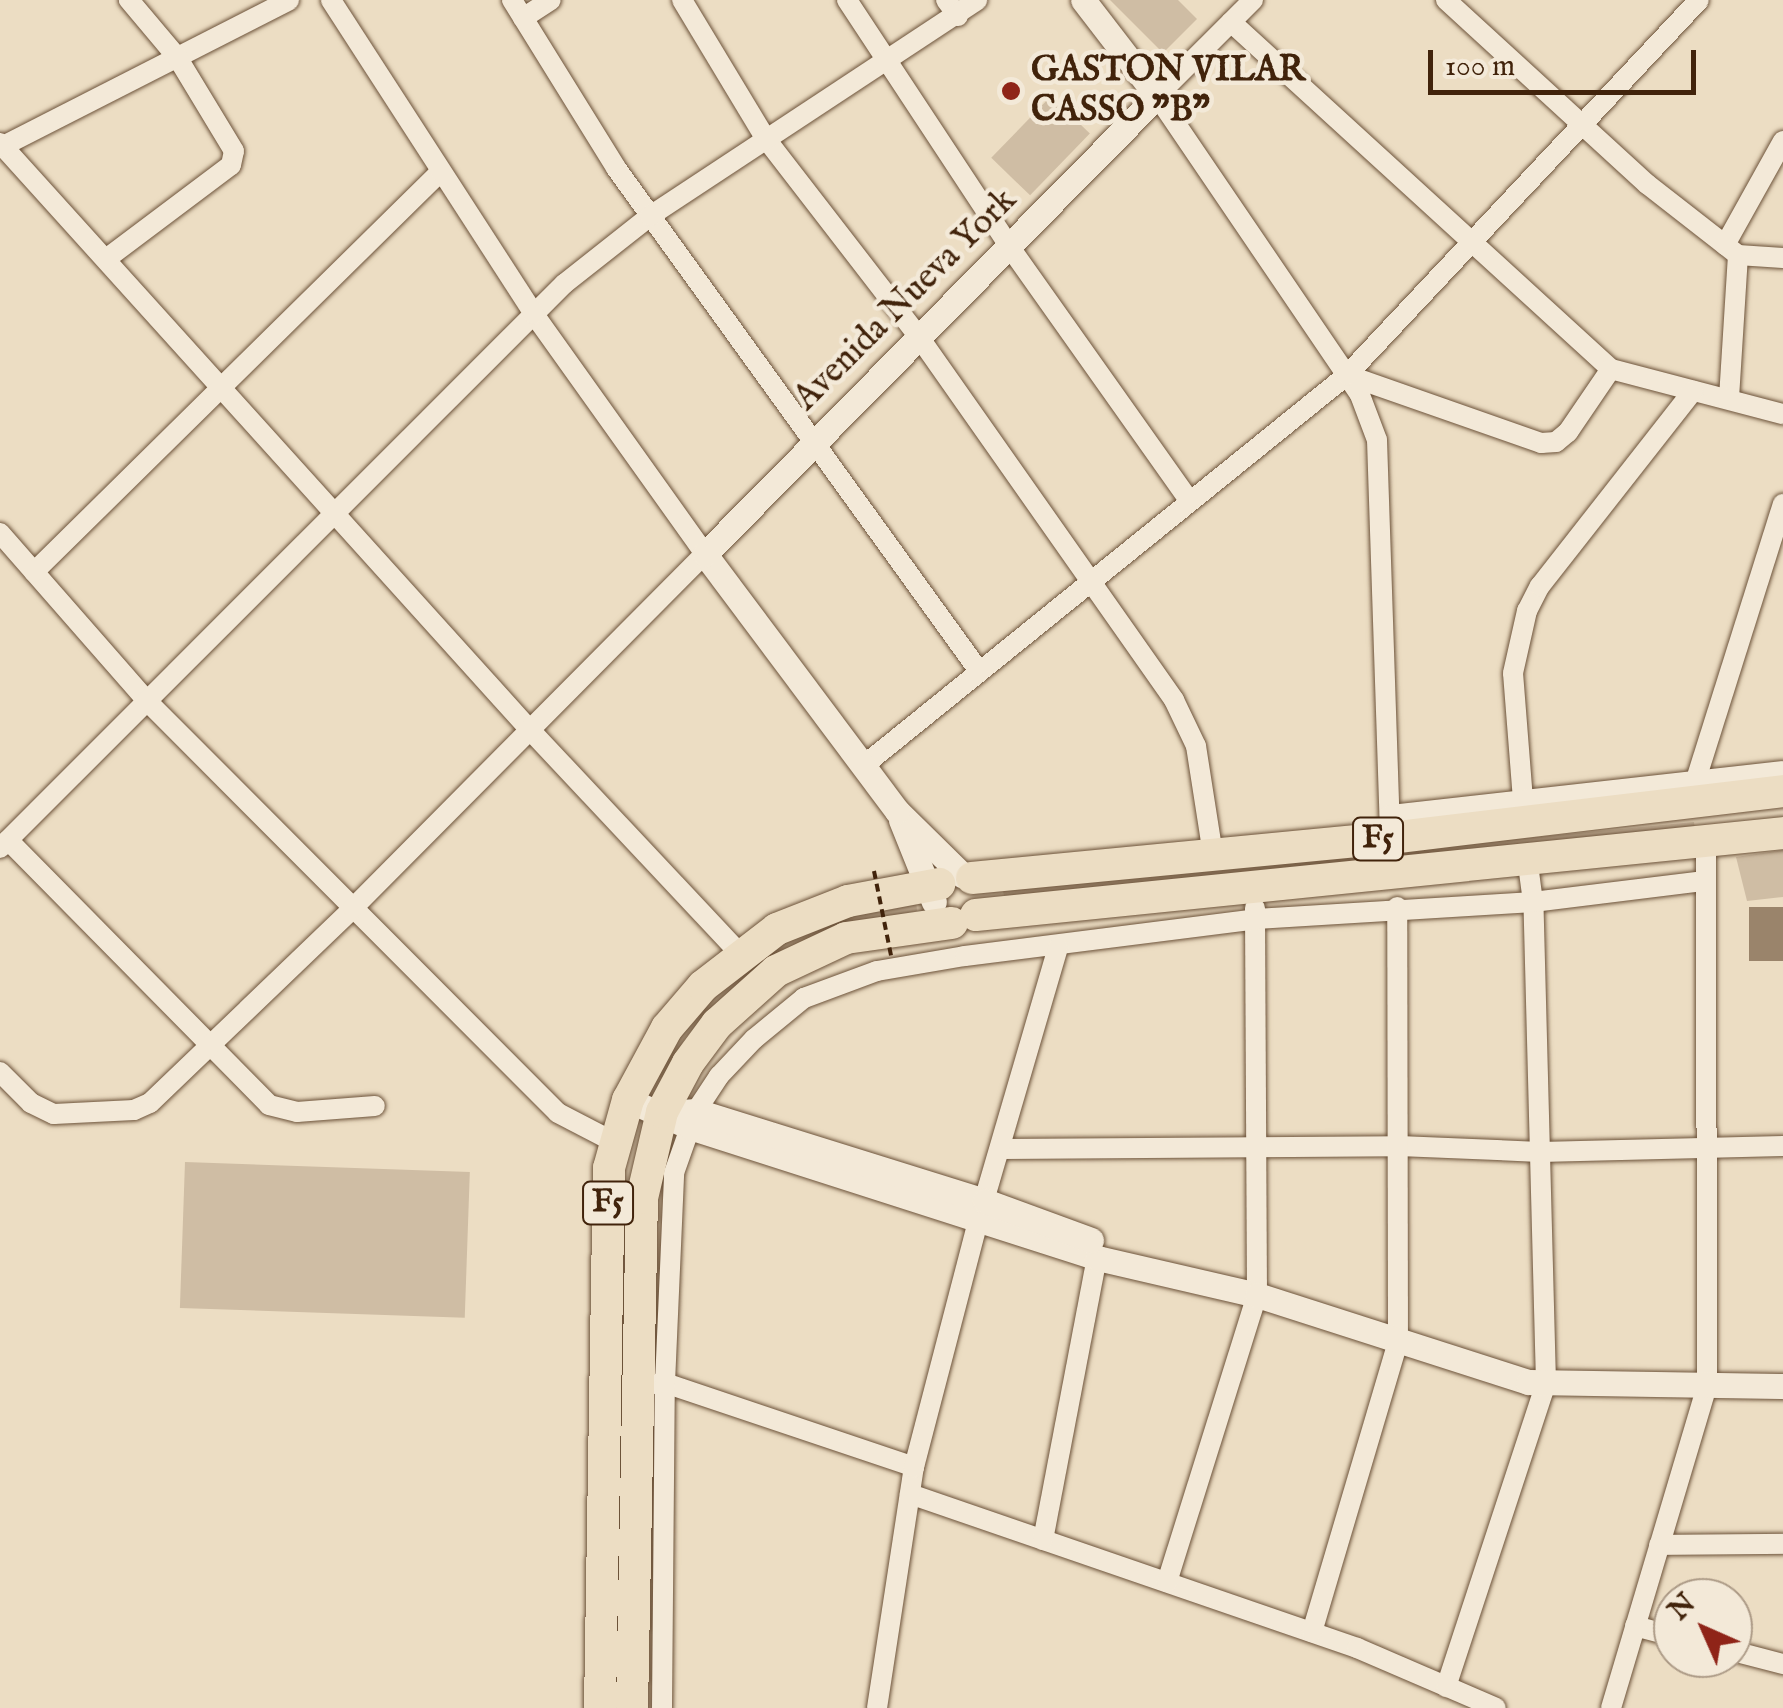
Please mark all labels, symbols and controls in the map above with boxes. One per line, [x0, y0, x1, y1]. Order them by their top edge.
scale bar [1433, 30, 1700, 92]
text: 100 m [1445, 48, 1515, 86]
place label: GASTON VILAR CASSO "B" [1031, 50, 1305, 132]
marker: GASTON VILAR CASSO "B" [1000, 80, 1022, 102]
street label: Avenida Nueva York [786, 180, 1026, 420]
road number: F5 [1350, 812, 1406, 866]
road number: F5 [580, 1176, 636, 1230]
north arrow [1653, 1578, 1753, 1678]
text: N [1662, 1587, 1704, 1629]

